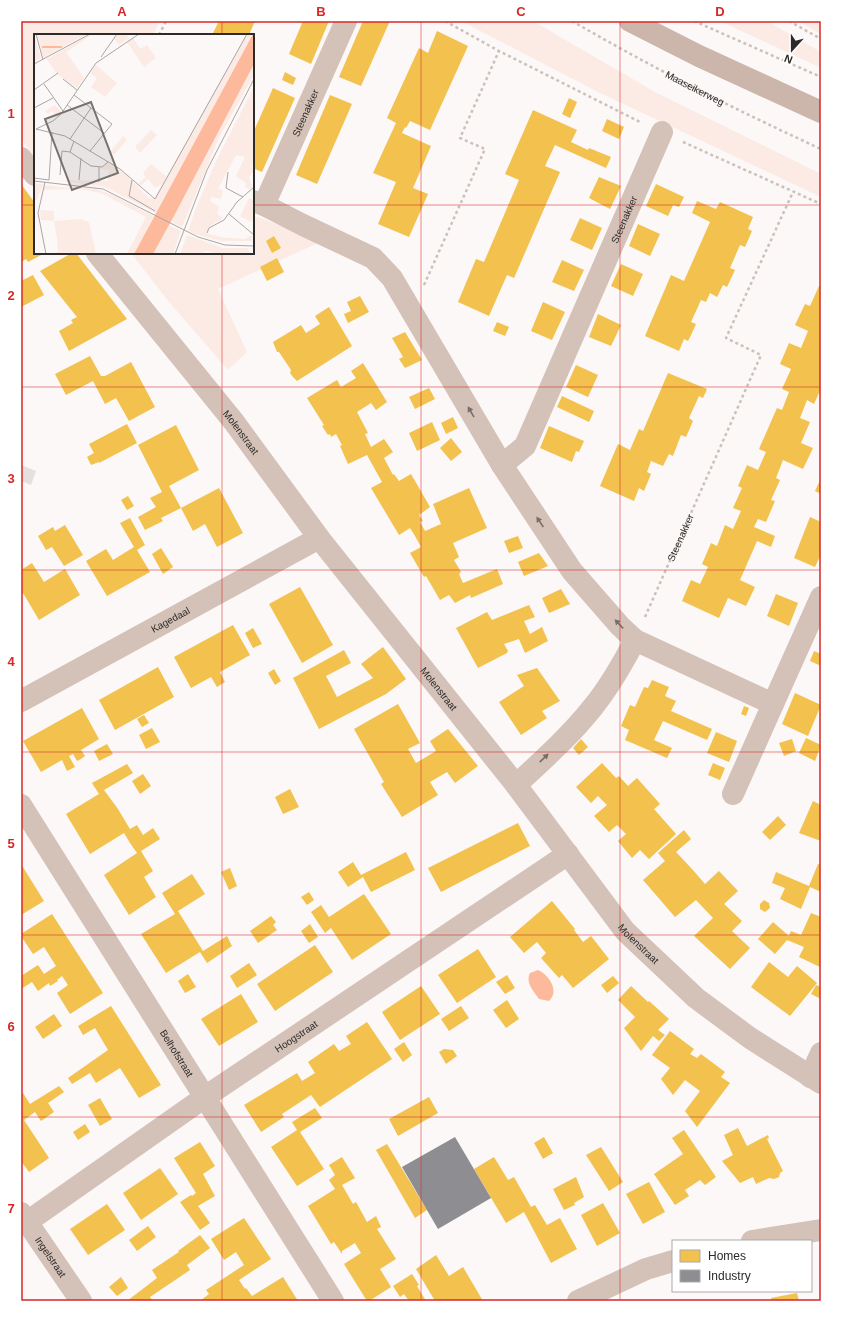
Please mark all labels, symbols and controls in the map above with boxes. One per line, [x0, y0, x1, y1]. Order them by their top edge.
text: A [117, 4, 127, 19]
text: B [316, 4, 326, 19]
text: C [516, 4, 526, 19]
text: D [715, 4, 725, 19]
north arrow [772, 30, 812, 70]
inset map [34, 34, 254, 254]
text: N [783, 52, 794, 66]
street label: Maaseikerweg [664, 68, 726, 107]
street label: Steenakker [290, 87, 321, 138]
text: 1 [7, 106, 15, 121]
street label: Steenakker [609, 193, 639, 245]
text: 2 [7, 288, 15, 303]
one-way arrow [467, 406, 474, 418]
street label: Molenstraat [221, 408, 261, 457]
text: 3 [7, 471, 15, 486]
street label: Steenakker [665, 511, 696, 563]
one-way arrow [536, 517, 544, 527]
street label: Kagedaal [149, 604, 191, 634]
one-way arrow [615, 620, 624, 629]
text: 4 [7, 654, 15, 669]
street label: Molenstraat [419, 665, 460, 713]
one-way arrow [539, 753, 549, 763]
text: 5 [7, 836, 15, 851]
street label: Molenstraat [616, 922, 661, 966]
street label: Hoogstraat [273, 1018, 320, 1054]
text: 6 [7, 1019, 15, 1034]
street label: Belhofstraat [158, 1027, 196, 1079]
text: 7 [7, 1201, 15, 1216]
street label: Ingelstraat [33, 1234, 69, 1279]
legend [672, 1240, 812, 1292]
text: Homes [708, 1249, 746, 1263]
text: Industry [708, 1269, 751, 1283]

